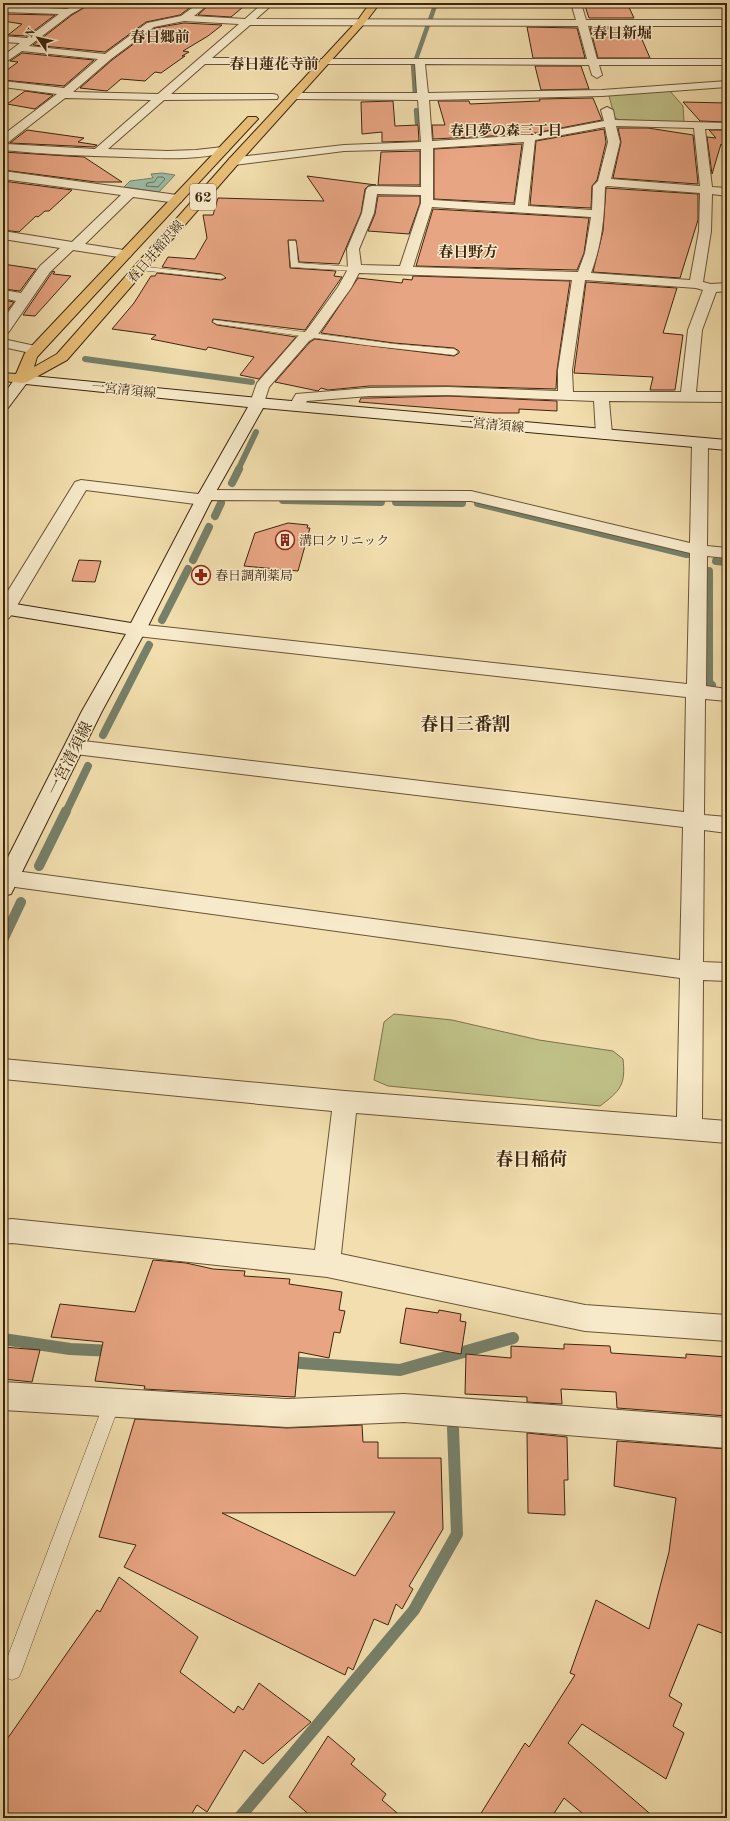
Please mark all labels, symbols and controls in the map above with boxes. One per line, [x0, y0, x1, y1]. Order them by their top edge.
north arrow [18, 18, 58, 58]
district label: 春日新堀 [592, 25, 652, 42]
text: N [24, 26, 38, 40]
district label: 春日郷前 [130, 29, 190, 46]
district label: 春日蓮花寺前 [229, 56, 319, 73]
district label: 春日夢の森三丁目 [450, 123, 562, 138]
road number: 62 [190, 184, 216, 210]
street label: 春日井稲沢線 [125, 218, 187, 286]
district label: 春日野方 [438, 244, 498, 261]
street label: 一宮清須線 [91, 380, 157, 400]
street label: 一宮清須線 [459, 415, 525, 435]
building icon: 溝口クリニック [274, 529, 296, 551]
place label: 溝口クリニック [299, 534, 389, 548]
pharmacy icon: 春日調剤薬局 [190, 564, 212, 586]
place label: 春日調剤薬局 [215, 569, 293, 583]
district label: 春日三番割 [420, 714, 510, 734]
street label: 一宮清須線 [44, 719, 96, 798]
district label: 春日稲荷 [495, 1149, 567, 1169]

